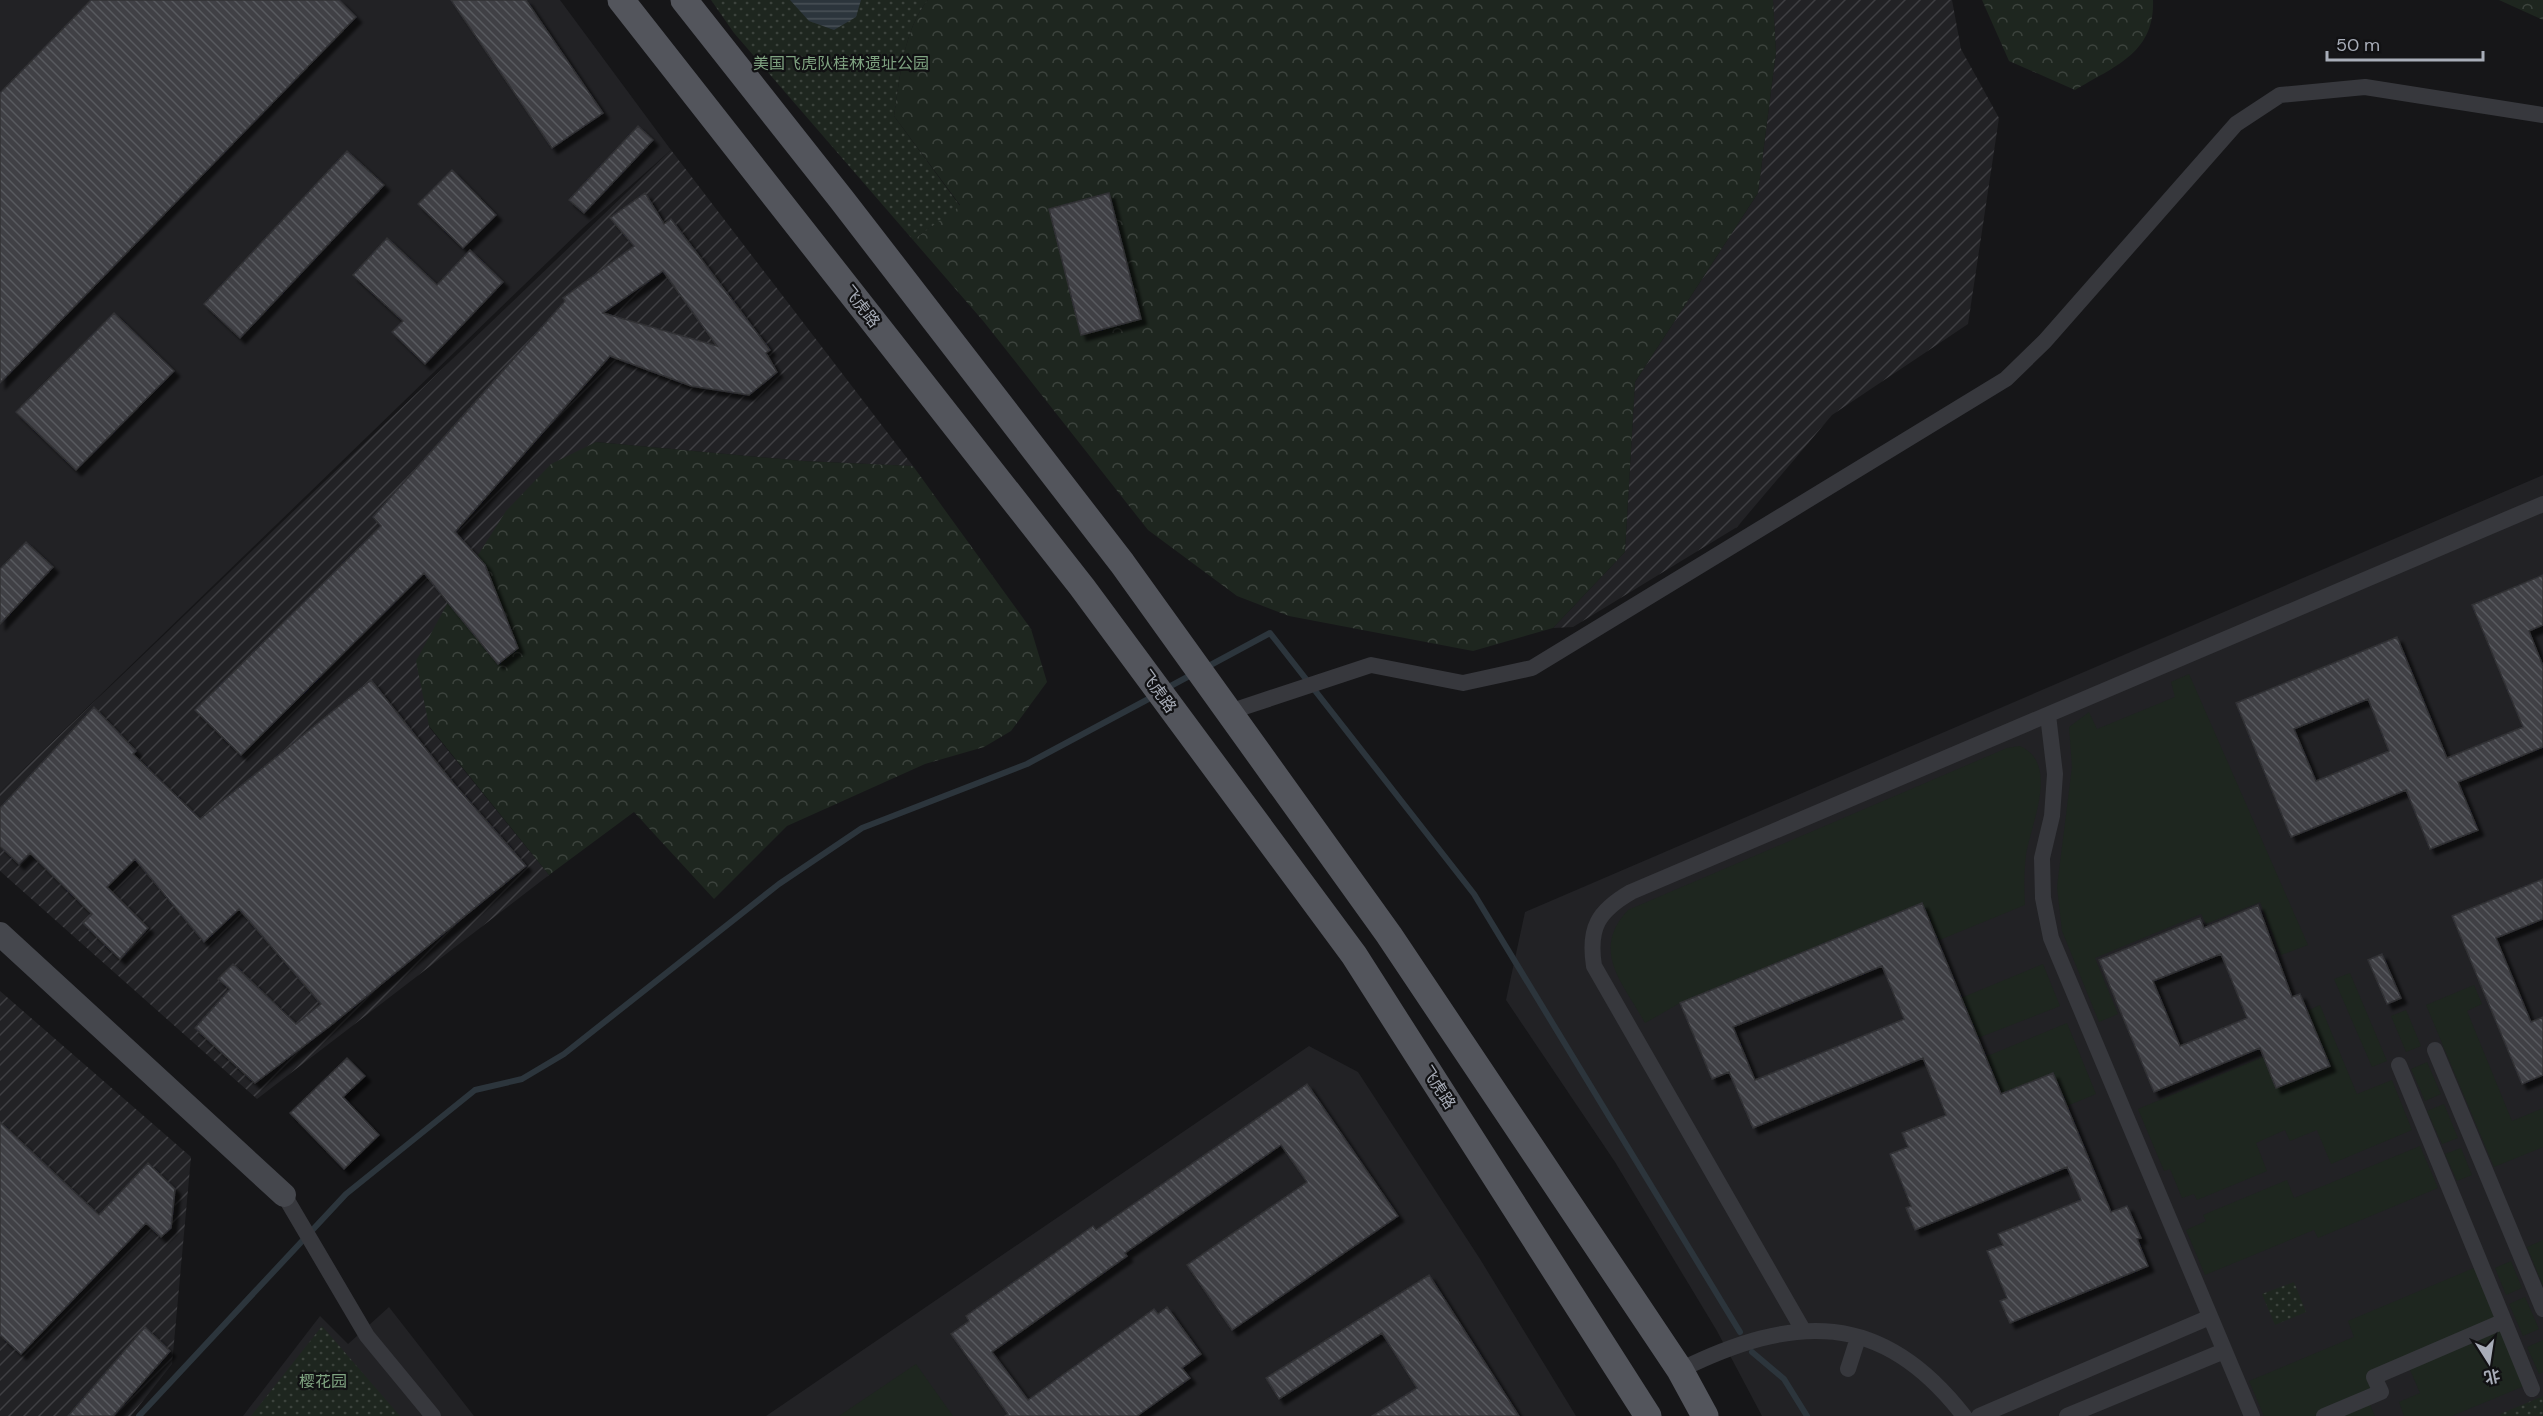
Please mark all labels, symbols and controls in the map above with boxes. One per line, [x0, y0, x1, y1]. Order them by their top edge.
scale bar [2327, 24, 2483, 62]
text: 50 m [2336, 33, 2380, 57]
park label: 美国飞虎队桂林遗址公园 [753, 53, 929, 74]
street label: 飞虎路 [839, 281, 885, 332]
street label: 飞虎路 [1136, 666, 1181, 717]
street label: 飞虎路 [1417, 1061, 1460, 1113]
north arrow [2459, 1332, 2519, 1392]
text: 北 [2482, 1364, 2502, 1388]
park label: 樱花园 [299, 1371, 347, 1392]

